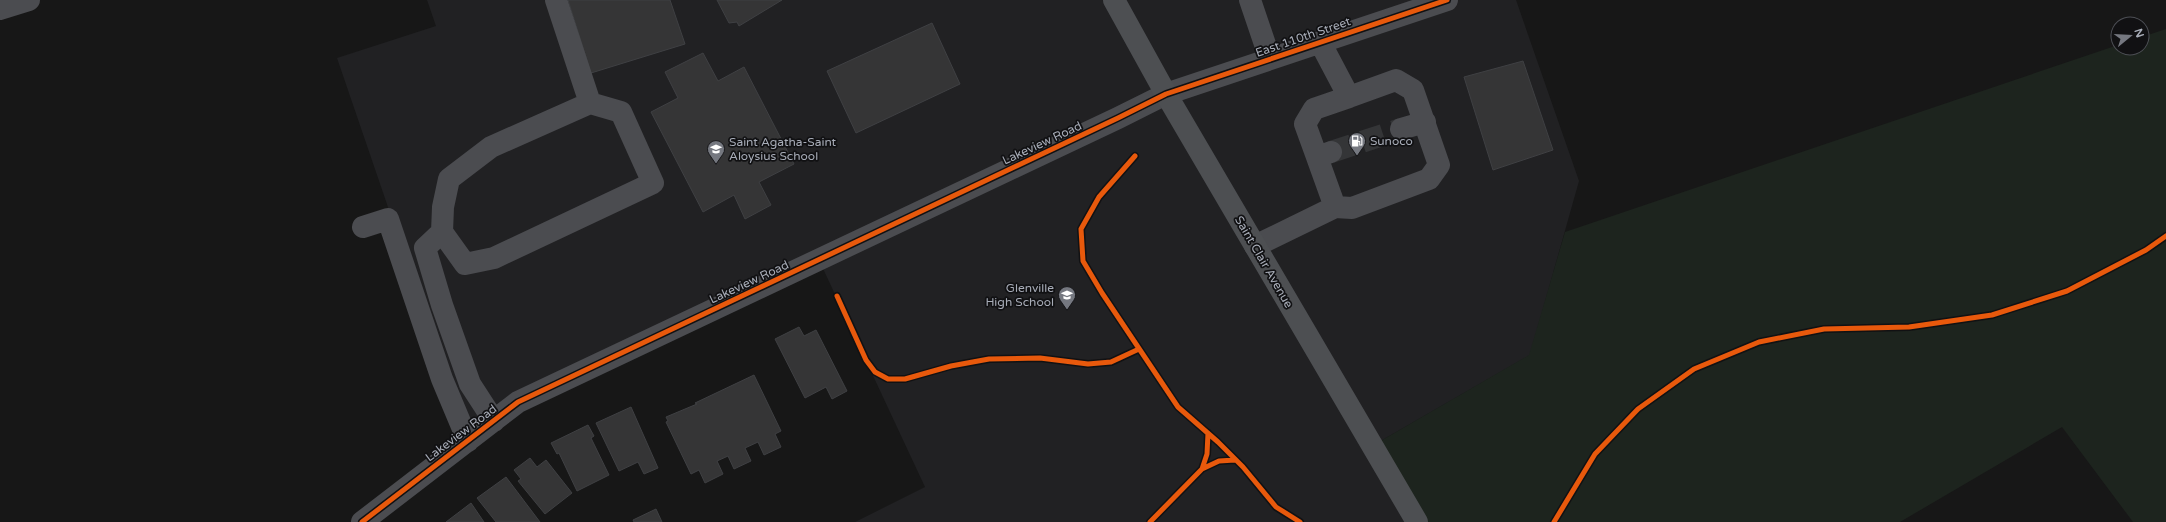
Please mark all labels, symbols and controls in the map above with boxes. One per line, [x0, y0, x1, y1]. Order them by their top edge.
street label: East 110th Street [1254, 14, 1353, 60]
north arrow [2110, 16, 2150, 56]
text: N [2131, 27, 2147, 39]
street label: Lakeview Road [1000, 119, 1084, 167]
fuel station icon: Sunoco [1347, 131, 1367, 156]
place label: Sunoco [1370, 134, 1413, 148]
place label: Saint Agatha-Saint Aloysius School [729, 135, 837, 163]
school or university icon: Saint Agatha-Saint Aloysius School [706, 139, 726, 164]
street label: Saint Clair Avenue [1232, 214, 1296, 311]
street label: Lakeview Road [707, 258, 791, 306]
place label: Glenville High School [985, 281, 1054, 309]
school or university icon: Glenville High School [1057, 285, 1077, 310]
street label: Lakeview Road [423, 402, 499, 464]

